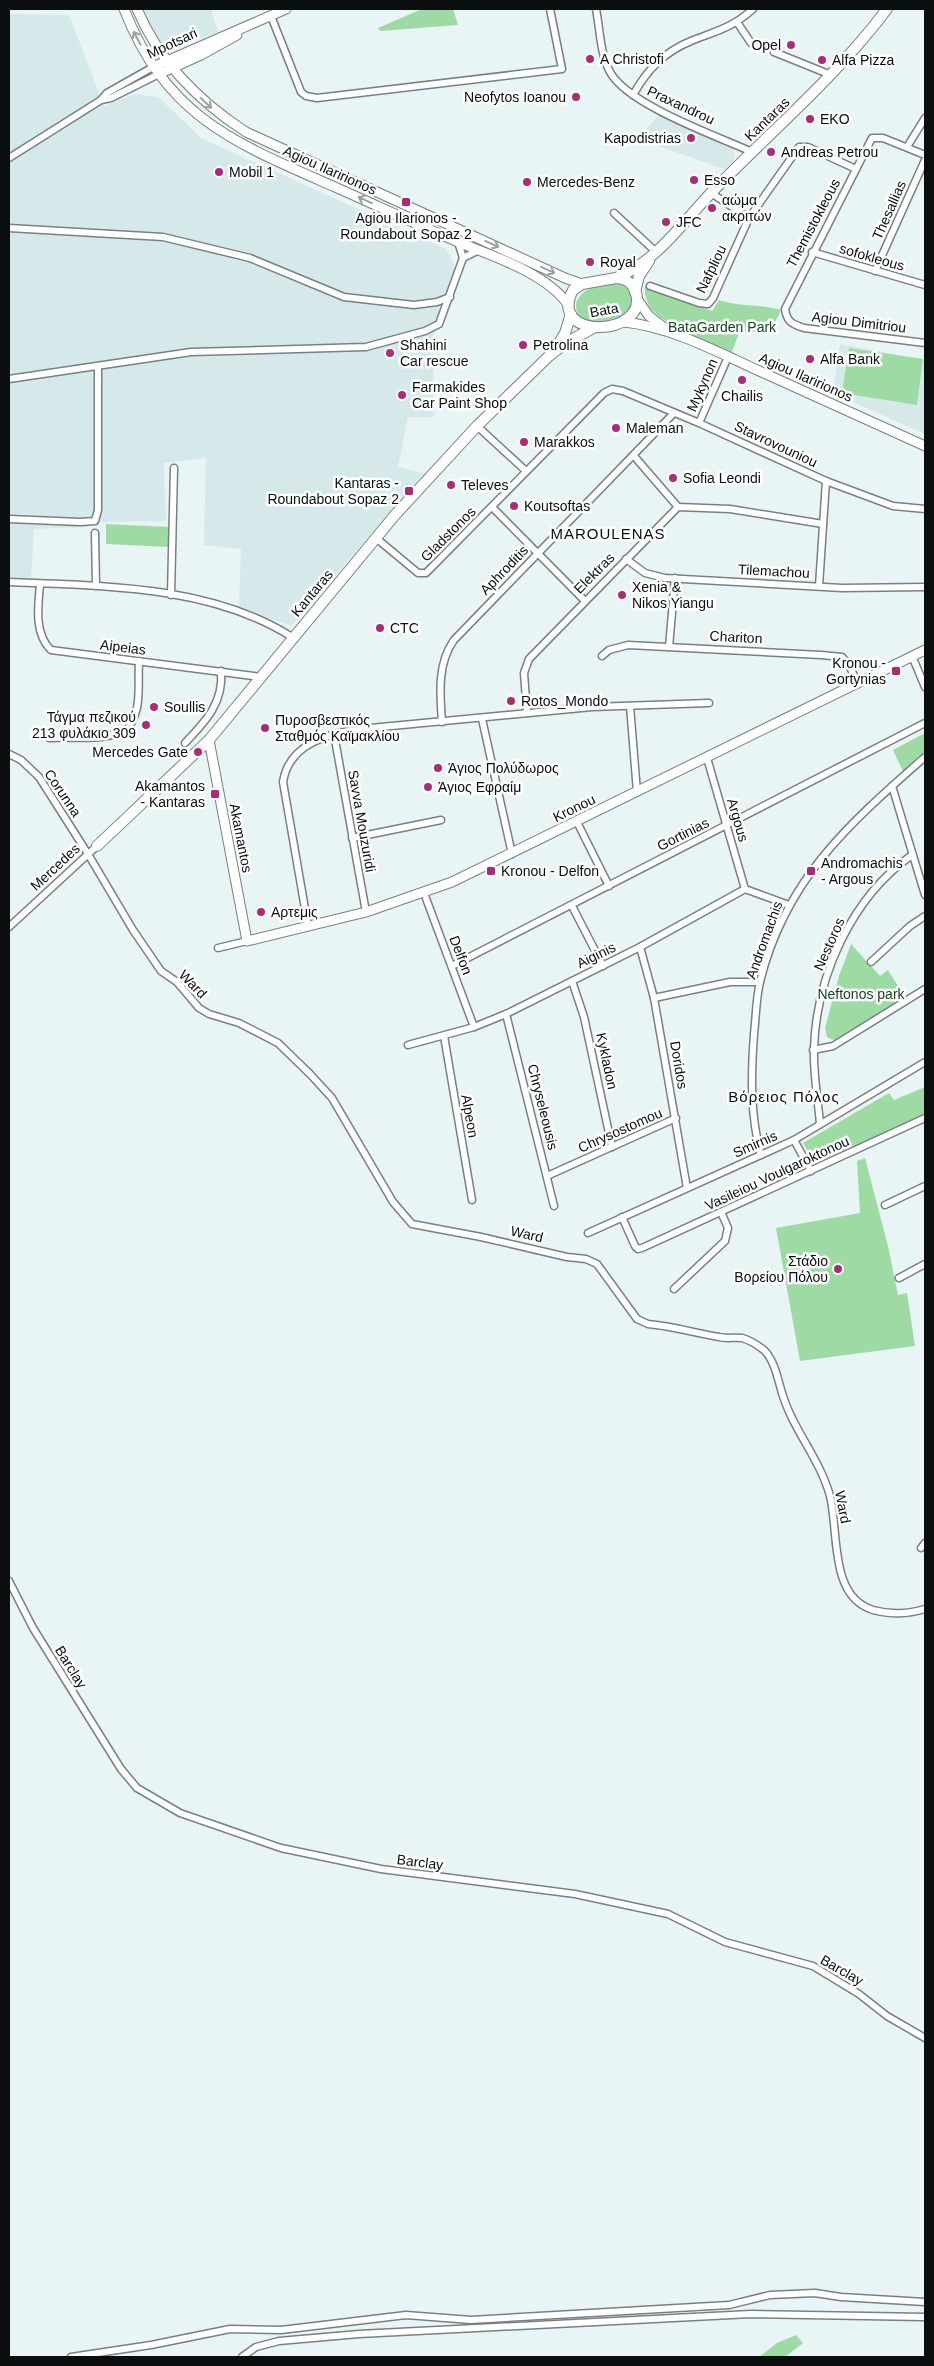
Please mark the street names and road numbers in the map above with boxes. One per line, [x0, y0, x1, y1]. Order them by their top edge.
street label: Mpotsari [144, 24, 200, 62]
street label: Praxandrou [645, 82, 717, 128]
street label: Kantaras [741, 94, 793, 144]
street label: Agiou Ilaririonos [281, 142, 379, 198]
street label: Themistokleous [783, 176, 843, 270]
street label: Thesallias [869, 178, 909, 242]
street label: sofokleous [838, 240, 906, 274]
street label: Nafpliou [693, 242, 729, 296]
street label: Bata [588, 300, 620, 320]
street label: Agiou Dimitriou [811, 308, 907, 336]
street label: Agiou Ilaririonos [757, 349, 855, 405]
street label: Mykynon [683, 356, 721, 414]
street label: Stavrovouniou [732, 418, 820, 470]
street label: Gladstonos [417, 503, 479, 565]
street label: Aphroditis [477, 542, 531, 598]
street label: Elektras [570, 549, 618, 597]
street label: Tilemachou [738, 561, 810, 581]
street label: Kantaras [288, 566, 336, 620]
street label: Chariton [709, 628, 763, 646]
street label: Aipeias [99, 636, 147, 658]
street label: Corunna [41, 766, 85, 820]
street label: Savva Mouzuridi [345, 769, 379, 873]
street label: Kronou [550, 791, 598, 825]
street label: Argous [724, 796, 752, 844]
street label: Akamantos [226, 802, 256, 874]
street label: Gortinias [654, 814, 712, 854]
street label: Mercedes [27, 840, 83, 894]
street label: Andromachis [743, 899, 785, 981]
street label: Nestoros [810, 915, 848, 973]
street label: Delfon [446, 933, 476, 977]
street label: Aiginis [574, 939, 618, 971]
street label: Ward [176, 967, 210, 1001]
street label: Kykladon [593, 1031, 621, 1091]
street label: Doridos [667, 1040, 691, 1090]
street label: Chryseleousis [525, 1062, 561, 1152]
street label: Alpeon [458, 1093, 482, 1139]
street label: Chrysostomou [576, 1104, 664, 1156]
street label: Smirnis [730, 1127, 780, 1161]
street label: Vasileiou Voulgaroktonou [702, 1133, 852, 1213]
street label: Ward [509, 1223, 545, 1245]
street label: Ward [832, 1489, 854, 1525]
street label: Barclay [52, 1643, 90, 1691]
street label: Barclay [396, 1851, 444, 1873]
street label: Barclay [818, 1951, 866, 1989]

